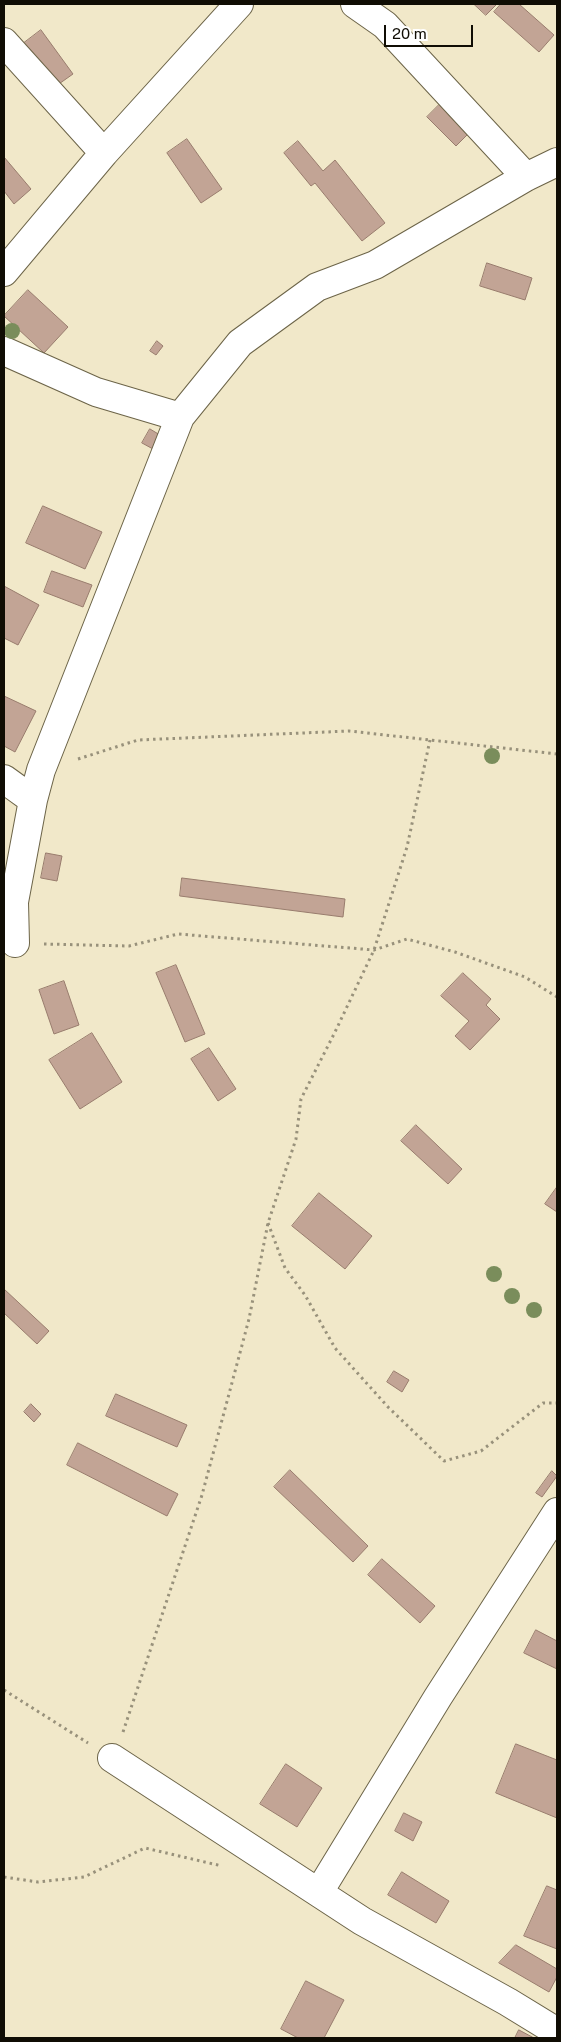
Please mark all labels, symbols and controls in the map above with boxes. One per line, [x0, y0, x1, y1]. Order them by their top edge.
scale bar [386, 15, 475, 47]
text: 20 m [392, 25, 427, 42]

